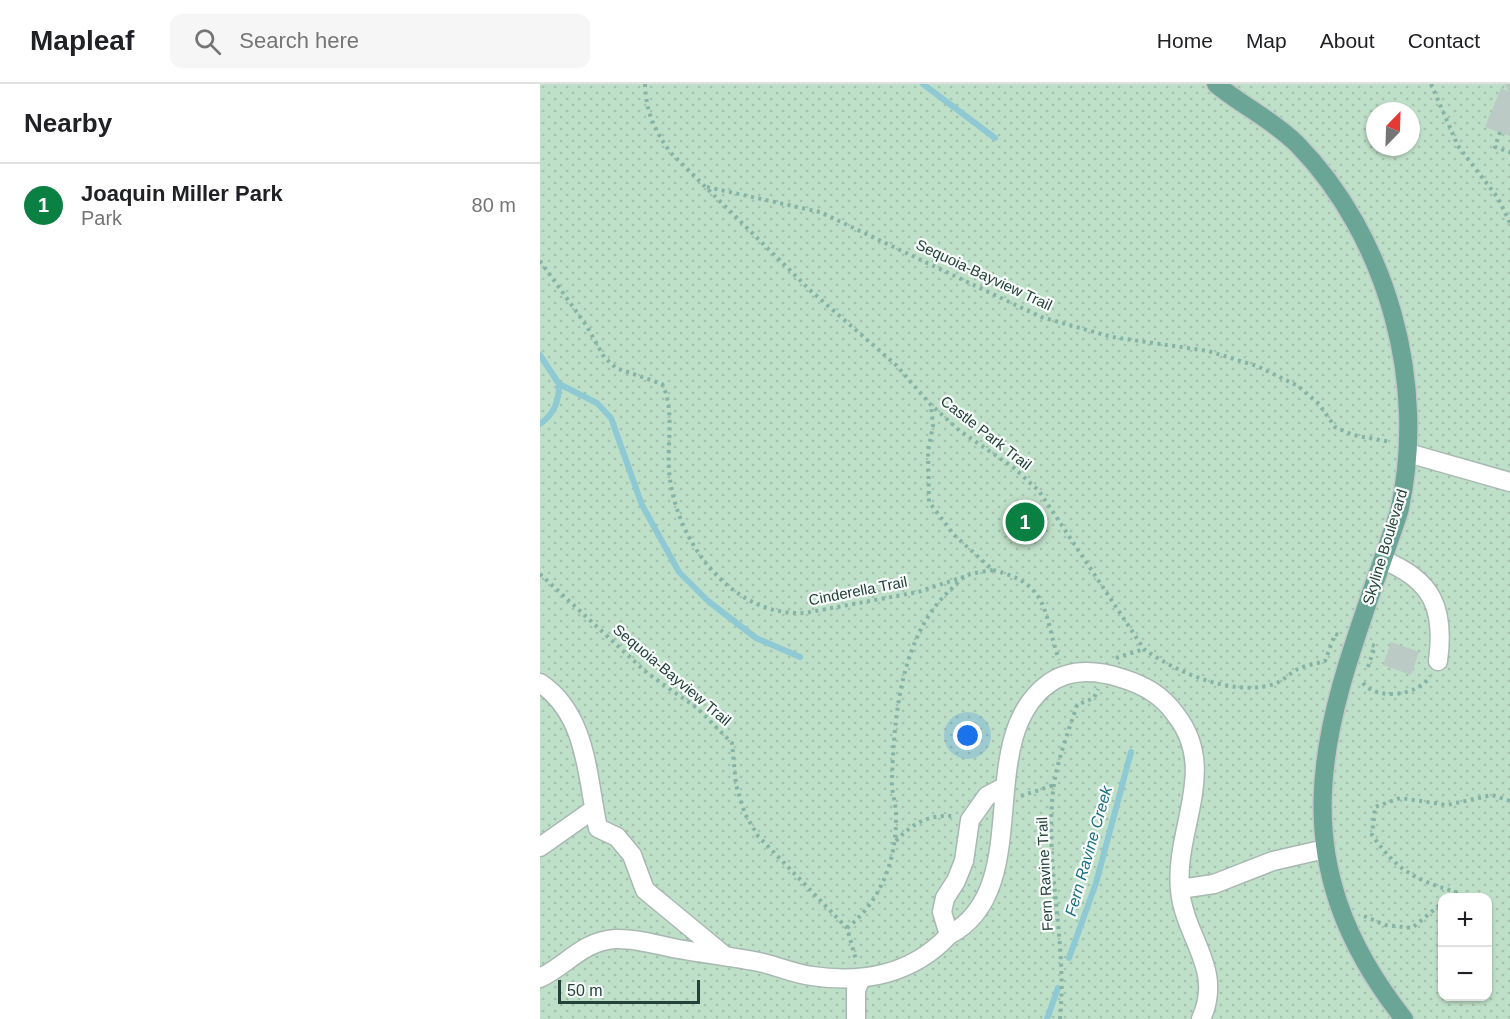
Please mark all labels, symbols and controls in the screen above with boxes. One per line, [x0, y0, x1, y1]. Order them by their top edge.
search box [170, 14, 590, 68]
text: Mapleaf [30, 25, 134, 56]
icon: search [191, 25, 224, 58]
text: Search here [239, 28, 359, 53]
text: Home [1157, 29, 1213, 52]
text: Map [1246, 29, 1287, 52]
text: About [1320, 29, 1375, 52]
text: Contact [1408, 29, 1480, 52]
north arrow [1366, 102, 1420, 156]
text: Nearby [24, 108, 112, 138]
text: Joaquin Miller Park [81, 181, 283, 206]
text: 1 [38, 194, 49, 216]
text: 80 m [472, 194, 516, 216]
text: Park [81, 207, 122, 229]
street label: Sequoia-Bayview Trail [913, 235, 1055, 314]
street label: Castle Park Trail [938, 392, 1035, 473]
street label: Skyline Boulevard [1359, 487, 1410, 607]
pin: 1 [1006, 500, 1044, 544]
street label: Cinderella Trail [807, 573, 909, 608]
street label: Sequoia-Bayview Trail [610, 620, 735, 729]
your location [953, 721, 982, 750]
water label: Fern Ravine Creek [1062, 783, 1115, 918]
street label: Fern Ravine Trail [1033, 817, 1056, 932]
map controls [1438, 893, 1492, 1001]
button: + [1438, 893, 1492, 947]
button: − [1438, 947, 1492, 1001]
scale bar [558, 977, 700, 1004]
text: 50 m [567, 982, 603, 999]

